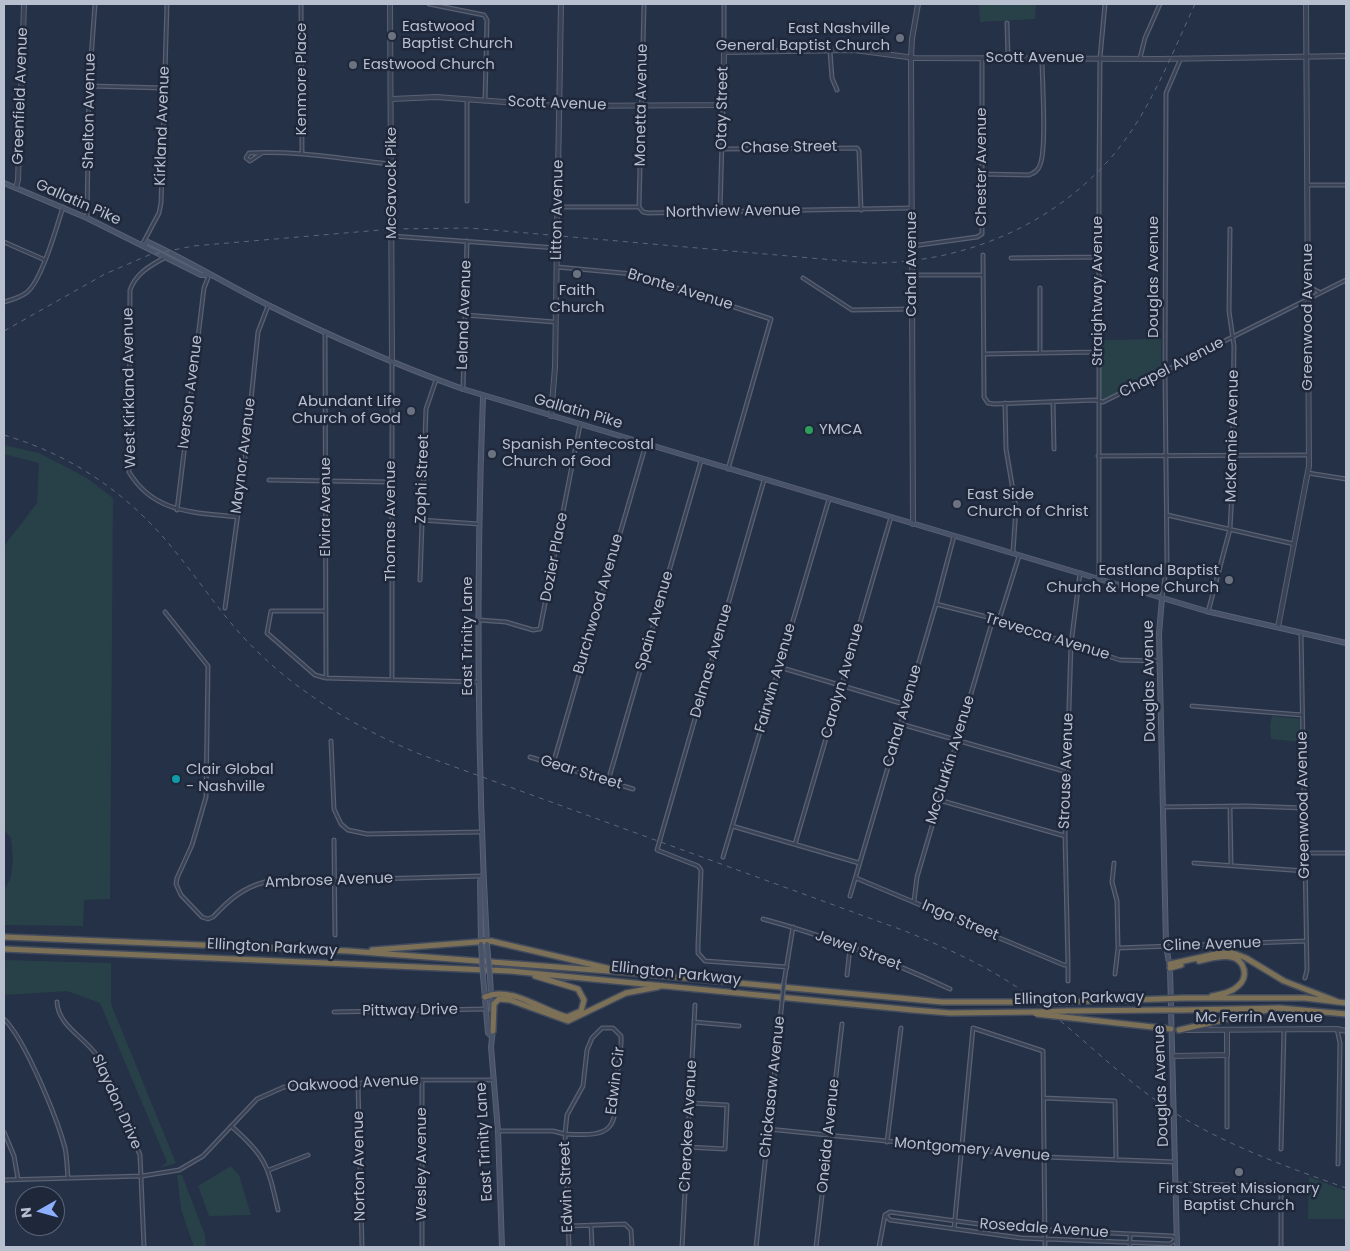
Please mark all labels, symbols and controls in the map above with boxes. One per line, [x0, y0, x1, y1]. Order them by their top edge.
place label: Eastwood Baptist Church [402, 18, 513, 53]
place label: East Nashville General Baptist Church [716, 20, 890, 55]
street label: Kenmore Place [293, 23, 311, 135]
street label: Greenfield Avenue [10, 27, 32, 165]
marker: Eastwood Baptist Church [386, 30, 398, 42]
marker: East Nashville General Baptist Church [894, 32, 906, 44]
street label: Monetta Avenue [632, 43, 652, 167]
street label: Scott Avenue [986, 49, 1084, 67]
street label: Shelton Avenue [80, 53, 100, 169]
place label: Eastwood Church [363, 56, 495, 74]
marker: Eastwood Church [347, 59, 359, 71]
street label: Kirkland Avenue [152, 66, 174, 186]
street label: Otay Street [713, 66, 733, 150]
street label: Scott Avenue [507, 93, 607, 115]
street label: Chester Avenue [973, 108, 991, 226]
street label: McGavock Pike [383, 127, 401, 239]
street label: Chase Street [741, 138, 837, 158]
street label: Litton Avenue [548, 160, 568, 260]
street label: Gallatin Pike [33, 176, 123, 230]
street label: Northview Avenue [665, 202, 801, 222]
street label: Cahal Avenue [903, 211, 921, 317]
street label: Straightway Avenue [1089, 216, 1107, 366]
street label: Douglas Avenue [1145, 216, 1163, 338]
street label: Greenwood Avenue [1299, 243, 1317, 391]
street label: Leland Avenue [454, 260, 476, 370]
street label: Bronte Avenue [625, 265, 735, 315]
marker: Faith Church [571, 268, 583, 280]
place label: Faith Church [549, 282, 605, 317]
street label: West Kirkland Avenue [120, 307, 140, 469]
street label: Iverson Avenue [175, 334, 207, 450]
street label: Chapel Avenue [1117, 334, 1227, 402]
street label: McKennie Avenue [1223, 369, 1243, 503]
street label: Gallatin Pike [532, 391, 624, 433]
place label: Abundant Life Church of God [292, 393, 401, 428]
street label: Maynor Avenue [228, 397, 260, 515]
marker: Abundant Life Church of God [405, 405, 417, 417]
place label: YMCA [819, 421, 862, 439]
marker: YMCA [803, 424, 815, 436]
street label: Zophi Street [412, 434, 434, 524]
place label: Spanish Pentecostal Church of God [502, 436, 654, 471]
marker: Spanish Pentecostal Church of God [486, 448, 498, 460]
street label: Elvira Avenue [317, 457, 335, 557]
street label: Thomas Avenue [382, 460, 400, 582]
place label: East Side Church of Christ [967, 486, 1088, 521]
marker: East Side Church of Christ [951, 498, 963, 510]
street label: Dozier Place [538, 511, 572, 603]
street label: Burchwood Avenue [570, 532, 628, 676]
place label: Eastland Baptist Church & Hope Church [1046, 562, 1219, 597]
street label: Spain Avenue [632, 569, 678, 673]
marker: Eastland Baptist Church & Hope Church [1223, 574, 1235, 586]
street label: East Trinity Lane [459, 576, 477, 696]
street label: Delmas Avenue [687, 602, 737, 720]
street label: Trevecca Avenue [982, 609, 1112, 665]
street label: Douglas Avenue [1140, 620, 1160, 742]
street label: Fairwin Avenue [752, 621, 800, 735]
street label: Carolyn Avenue [818, 621, 868, 741]
street label: Cahal Avenue [880, 663, 926, 769]
street label: McClurkin Avenue [923, 693, 979, 827]
street label: Strouse Avenue [1056, 712, 1078, 830]
street label: Greenwood Avenue [1294, 731, 1314, 879]
street label: Gear Street [538, 752, 624, 794]
place label: Clair Global - Nashville [186, 761, 274, 796]
marker: Clair Global - Nashville [170, 773, 182, 785]
street label: Ambrose Avenue [265, 870, 393, 892]
street label: Inga Street [919, 897, 1001, 945]
street label: Jewel Street [812, 927, 904, 975]
street label: Cline Avenue [1163, 934, 1261, 956]
street label: Ellington Parkway [207, 936, 337, 960]
street label: Ellington Parkway [610, 958, 742, 990]
street label: Ellington Parkway [1014, 989, 1144, 1009]
street label: Pittway Drive [362, 1001, 458, 1021]
street label: Mc Ferrin Avenue [1195, 1009, 1323, 1027]
street label: Chickasaw Avenue [757, 1015, 789, 1159]
street label: Douglas Avenue [1151, 1025, 1173, 1147]
street label: Edwin Cir [603, 1046, 629, 1116]
street label: Slaydon Drive [87, 1052, 145, 1152]
street label: Cherokee Avenue [677, 1059, 701, 1193]
street label: Oakwood Avenue [287, 1072, 419, 1096]
street label: Oneida Avenue [814, 1078, 844, 1194]
street label: East Trinity Lane [473, 1082, 497, 1202]
street label: Wesley Avenue [413, 1107, 431, 1221]
street label: Norton Avenue [350, 1110, 370, 1222]
street label: Montgomery Avenue [893, 1134, 1051, 1166]
street label: Edwin Street [556, 1141, 578, 1233]
marker: First Street Missionary Baptist Church [1233, 1166, 1245, 1178]
place label: First Street Missionary Baptist Church [1158, 1180, 1320, 1215]
north arrow [15, 1186, 65, 1236]
text: N [16, 1206, 37, 1219]
street label: Rosedale Avenue [979, 1216, 1109, 1242]

